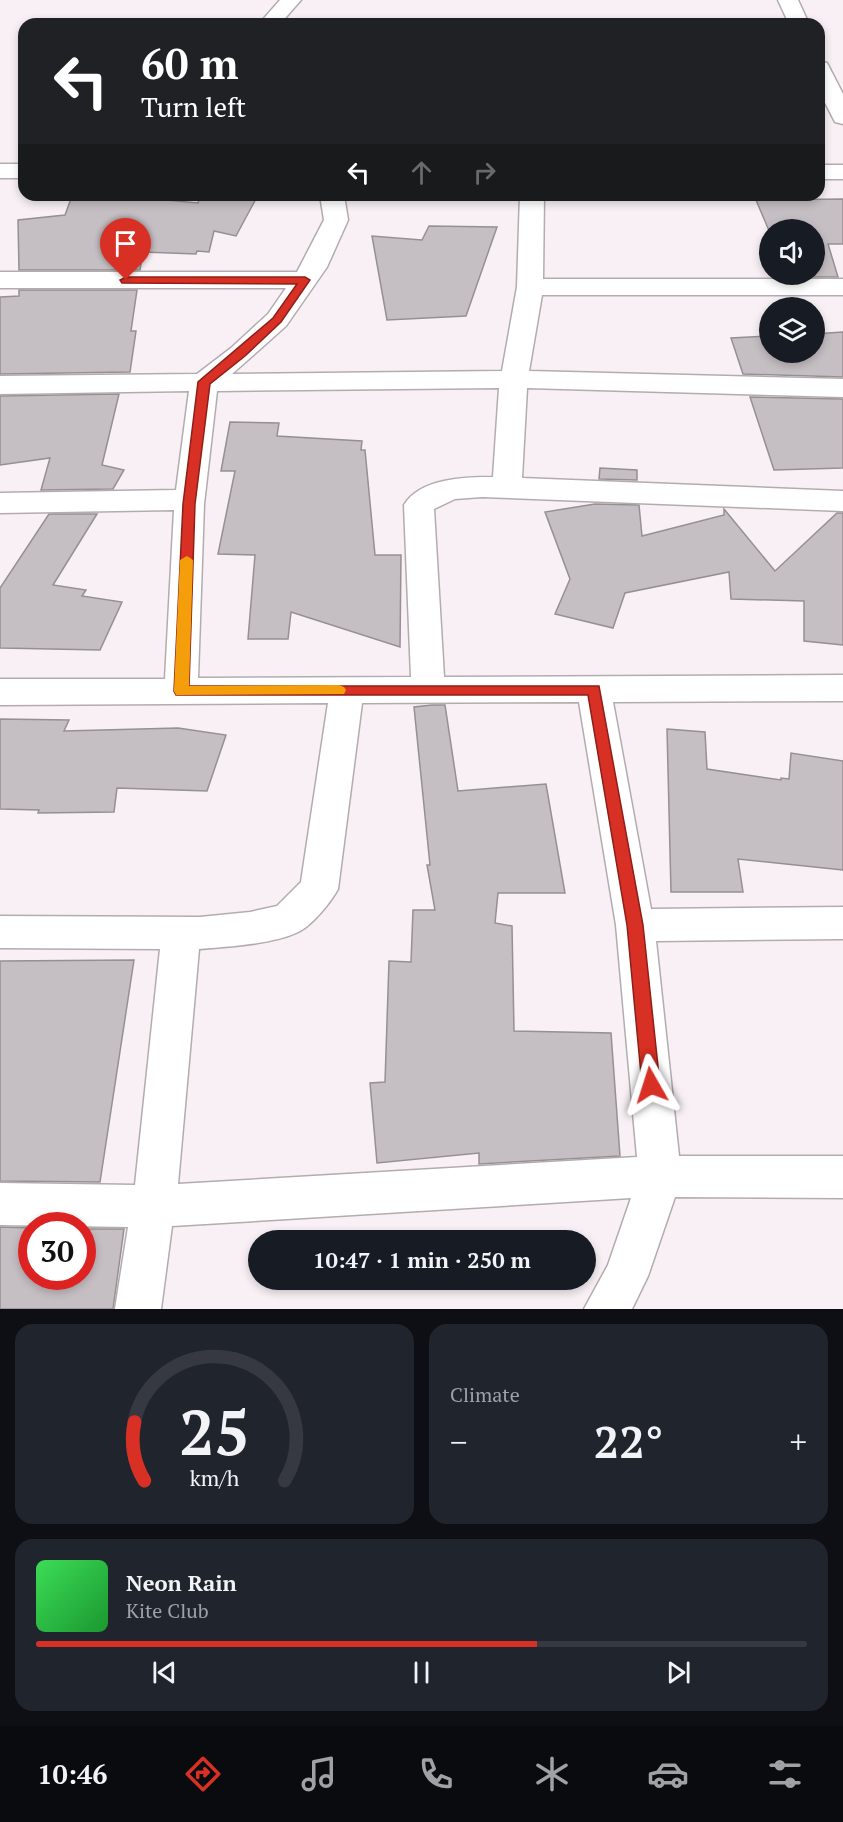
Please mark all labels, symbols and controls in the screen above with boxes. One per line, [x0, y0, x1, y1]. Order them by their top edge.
text: 60 m [141, 35, 239, 91]
icon: left [42, 42, 120, 120]
text: Turn left [141, 89, 246, 125]
icon: left [342, 156, 375, 189]
icon: ahead [405, 156, 438, 189]
icon: right [468, 156, 501, 189]
pin [100, 218, 151, 280]
map controls [759, 219, 825, 363]
button: sound [759, 219, 825, 285]
icon: arrive [109, 227, 142, 260]
button: layers [759, 297, 825, 363]
position arrow [619, 1053, 683, 1117]
speed limit sign: 30 [18, 1212, 96, 1290]
text: 10:47 · 1 min · 250 m [313, 1245, 531, 1274]
text: Climate [450, 1381, 520, 1408]
text: 25 [179, 1390, 250, 1473]
text: 22° [594, 1411, 663, 1471]
text: − [450, 1420, 468, 1463]
text: + [789, 1420, 807, 1463]
text: km/h [190, 1464, 240, 1492]
text: Neon Rain [126, 1568, 237, 1597]
text: Kite Club [126, 1597, 209, 1624]
icon: previous [148, 1656, 181, 1689]
icon: pause [405, 1656, 438, 1689]
icon: next [662, 1656, 695, 1689]
icon: directions [182, 1753, 224, 1795]
icon: music [298, 1753, 340, 1795]
icon: phone [415, 1753, 457, 1795]
icon: climate [531, 1753, 573, 1795]
icon: car [647, 1753, 689, 1795]
icon: filters [764, 1753, 806, 1795]
text: 10:46 [37, 1756, 107, 1792]

